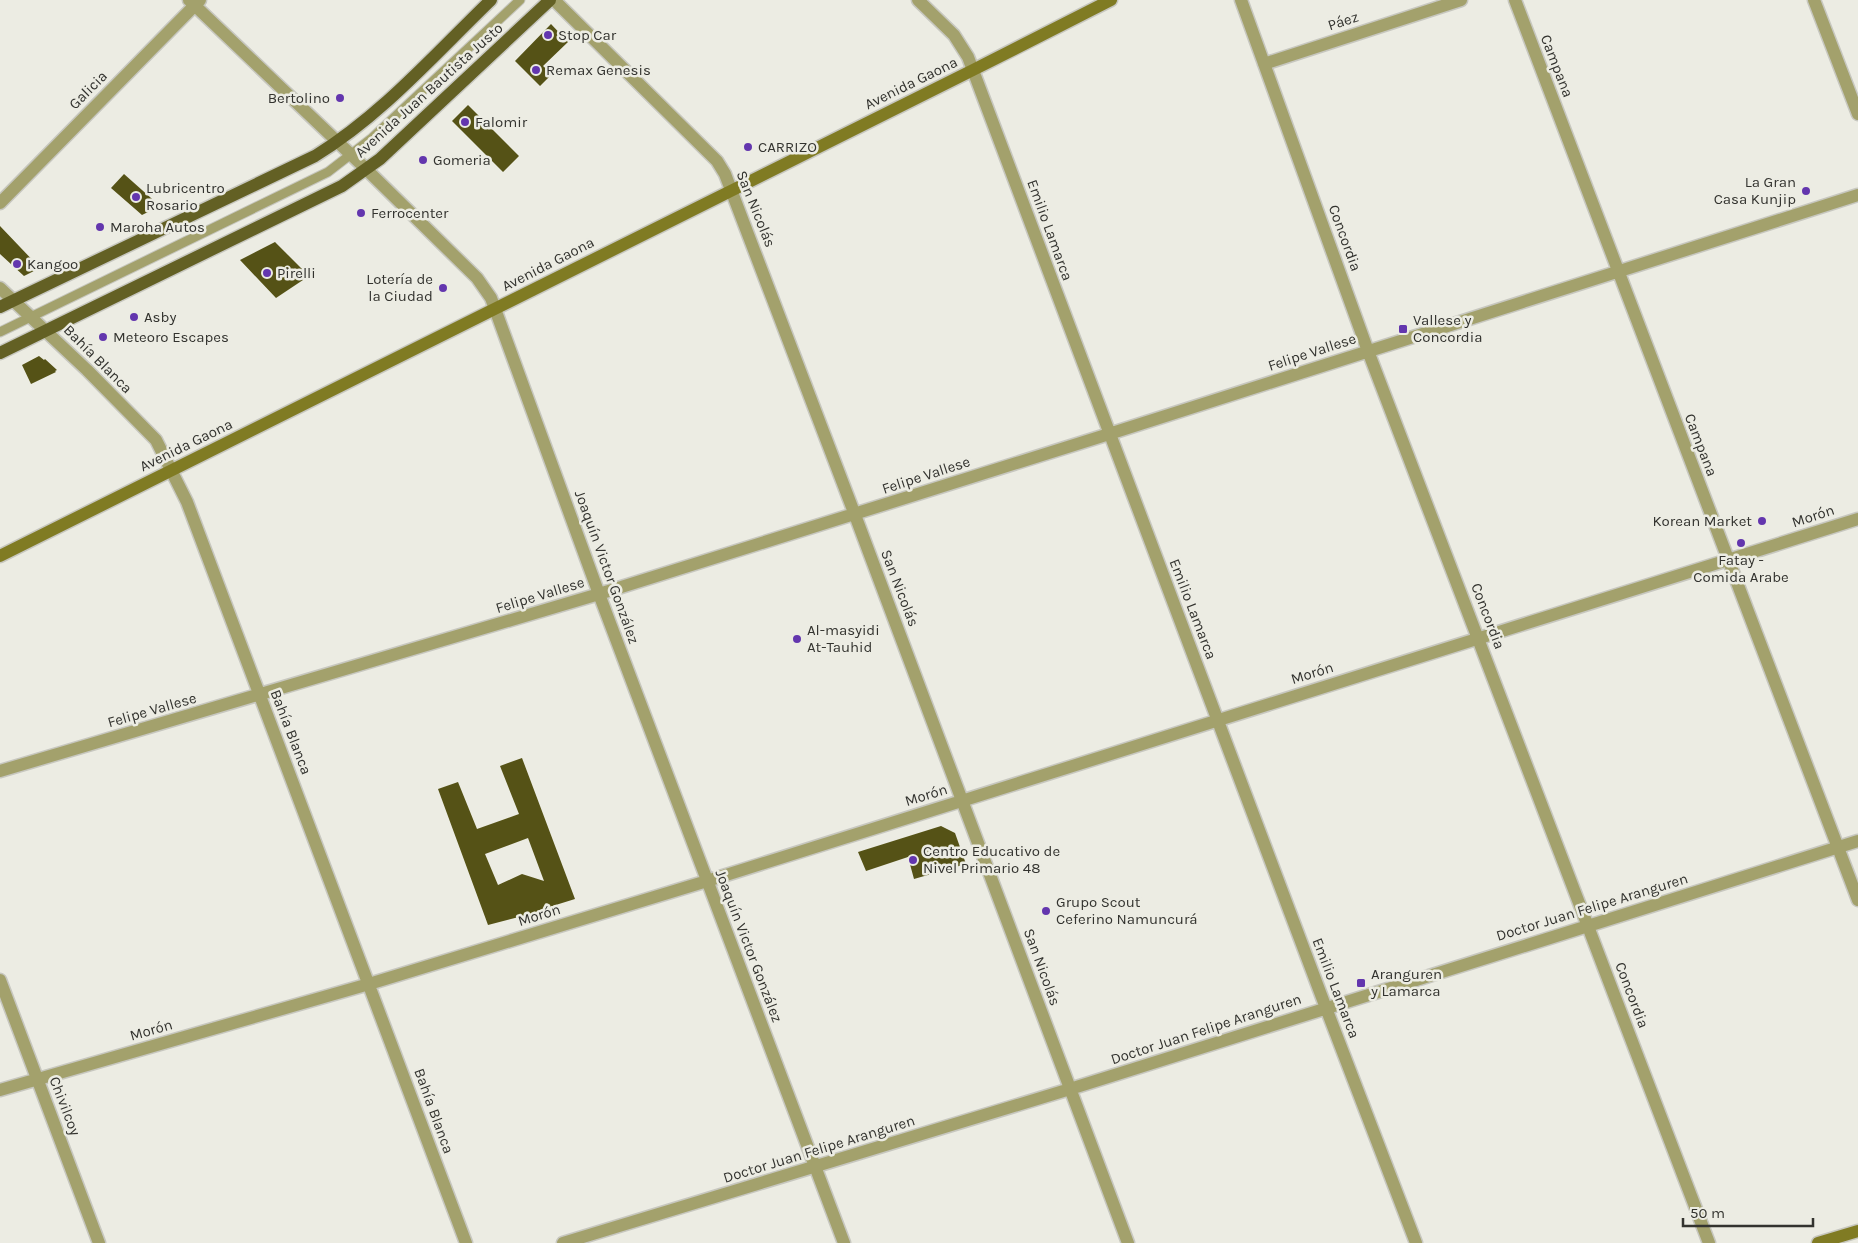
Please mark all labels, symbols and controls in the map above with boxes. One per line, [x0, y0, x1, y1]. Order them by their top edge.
street label: Páez [1325, 8, 1361, 34]
street label: Avenida Juan Bautista Justo [351, 19, 507, 161]
place label: Stop Car [558, 26, 617, 44]
marker: Stop Car [542, 29, 554, 41]
street label: Campana [1537, 32, 1577, 100]
street label: Avenida Gaona [862, 53, 960, 113]
place label: Remax Genesis [546, 61, 651, 79]
marker: Remax Genesis [530, 64, 542, 76]
street label: Galicia [65, 67, 111, 113]
place label: Bertolino [268, 89, 330, 107]
marker: Bertolino [334, 92, 346, 104]
place label: Falomir [475, 113, 528, 131]
marker: Falomir [459, 116, 471, 128]
place label: CARRIZO [758, 138, 817, 156]
marker: CARRIZO [742, 141, 754, 153]
place label: Gomeria [433, 151, 491, 169]
marker: Gomeria [417, 154, 429, 166]
street label: San Nicolás [732, 168, 780, 250]
place label: La Gran Casa Kunjip [1714, 173, 1796, 208]
street label: Emilio Lamarca [1023, 177, 1077, 283]
place label: Lubricentro Rosario [146, 179, 225, 214]
marker: La Gran Casa Kunjip [1800, 185, 1812, 197]
marker: Lubricentro Rosario [130, 191, 142, 203]
street label: Concordia [1325, 202, 1365, 274]
place label: Ferrocenter [371, 204, 449, 222]
marker: Ferrocenter [355, 207, 367, 219]
place label: Maroha Autos [110, 218, 205, 236]
marker: Maroha Autos [94, 221, 106, 233]
street label: Avenida Gaona [499, 233, 597, 295]
place label: Kangoo [27, 255, 78, 273]
marker: Kangoo [11, 258, 23, 270]
place label: Pirelli [277, 264, 316, 282]
marker: Pirelli [261, 267, 273, 279]
place label: Lotería de la Ciudad [366, 270, 433, 305]
marker: Lotería de la Ciudad [437, 282, 449, 294]
place label: Asby [144, 308, 176, 326]
marker: Asby [128, 311, 140, 323]
place label: Vallese y Concordia [1413, 311, 1482, 346]
street label: Bahía Blanca [60, 321, 136, 397]
marker: Vallese y Concordia [1397, 323, 1409, 335]
place label: Meteoro Escapes [113, 328, 229, 346]
street label: Felipe Vallese [1266, 329, 1358, 375]
marker: Meteoro Escapes [97, 331, 109, 343]
street label: Campana [1681, 411, 1721, 479]
street label: Avenida Gaona [137, 415, 235, 475]
street label: Felipe Vallese [880, 452, 972, 498]
street label: Joaquín Victor González [571, 488, 643, 646]
street label: Morón [1789, 501, 1837, 531]
place label: Korean Market [1653, 512, 1752, 530]
marker: Korean Market [1756, 515, 1768, 527]
marker: Fatay - Comida Arabe [1735, 537, 1747, 549]
street label: San Nicolás [877, 547, 923, 629]
place label: Fatay - Comida Arabe [1693, 551, 1789, 586]
street label: Emilio Lamarca [1166, 556, 1220, 662]
street label: Felipe Vallese [493, 573, 587, 617]
street label: Concordia [1467, 580, 1509, 652]
place label: Al-masyidi At-Tauhid [807, 621, 880, 656]
marker: Al-masyidi At-Tauhid [791, 633, 803, 645]
street label: Morón [1289, 658, 1335, 688]
street label: Bahía Blanca [267, 687, 315, 777]
street label: Felipe Vallese [105, 689, 199, 731]
street label: Morón [903, 780, 949, 810]
place label: Centro Educativo de Nivel Primario 48 [923, 842, 1060, 877]
marker: Centro Educativo de Nivel Primario 48 [907, 854, 919, 866]
street label: Joaquín Victor González [712, 867, 786, 1025]
street label: Doctor Juan Felipe Aranguren [1494, 869, 1690, 945]
place label: Grupo Scout Ceferino Namuncurá [1056, 893, 1198, 928]
street label: Morón [516, 900, 562, 930]
marker: Grupo Scout Ceferino Namuncurá [1040, 905, 1052, 917]
street label: San Nicolás [1020, 926, 1064, 1008]
street label: Emilio Lamarca [1309, 935, 1363, 1041]
street label: Concordia [1611, 959, 1653, 1031]
place label: Aranguren y Lamarca [1370, 965, 1442, 1000]
marker: Aranguren y Lamarca [1355, 977, 1367, 989]
street label: Doctor Juan Felipe Aranguren [1108, 990, 1304, 1068]
street label: Morón [128, 1015, 174, 1045]
street label: Bahía Blanca [410, 1066, 458, 1156]
street label: Chivilcoy [46, 1074, 84, 1138]
street label: Doctor Juan Felipe Aranguren [721, 1111, 917, 1187]
scale bar [1683, 1196, 1813, 1228]
text: 50 m [1690, 1204, 1725, 1222]

